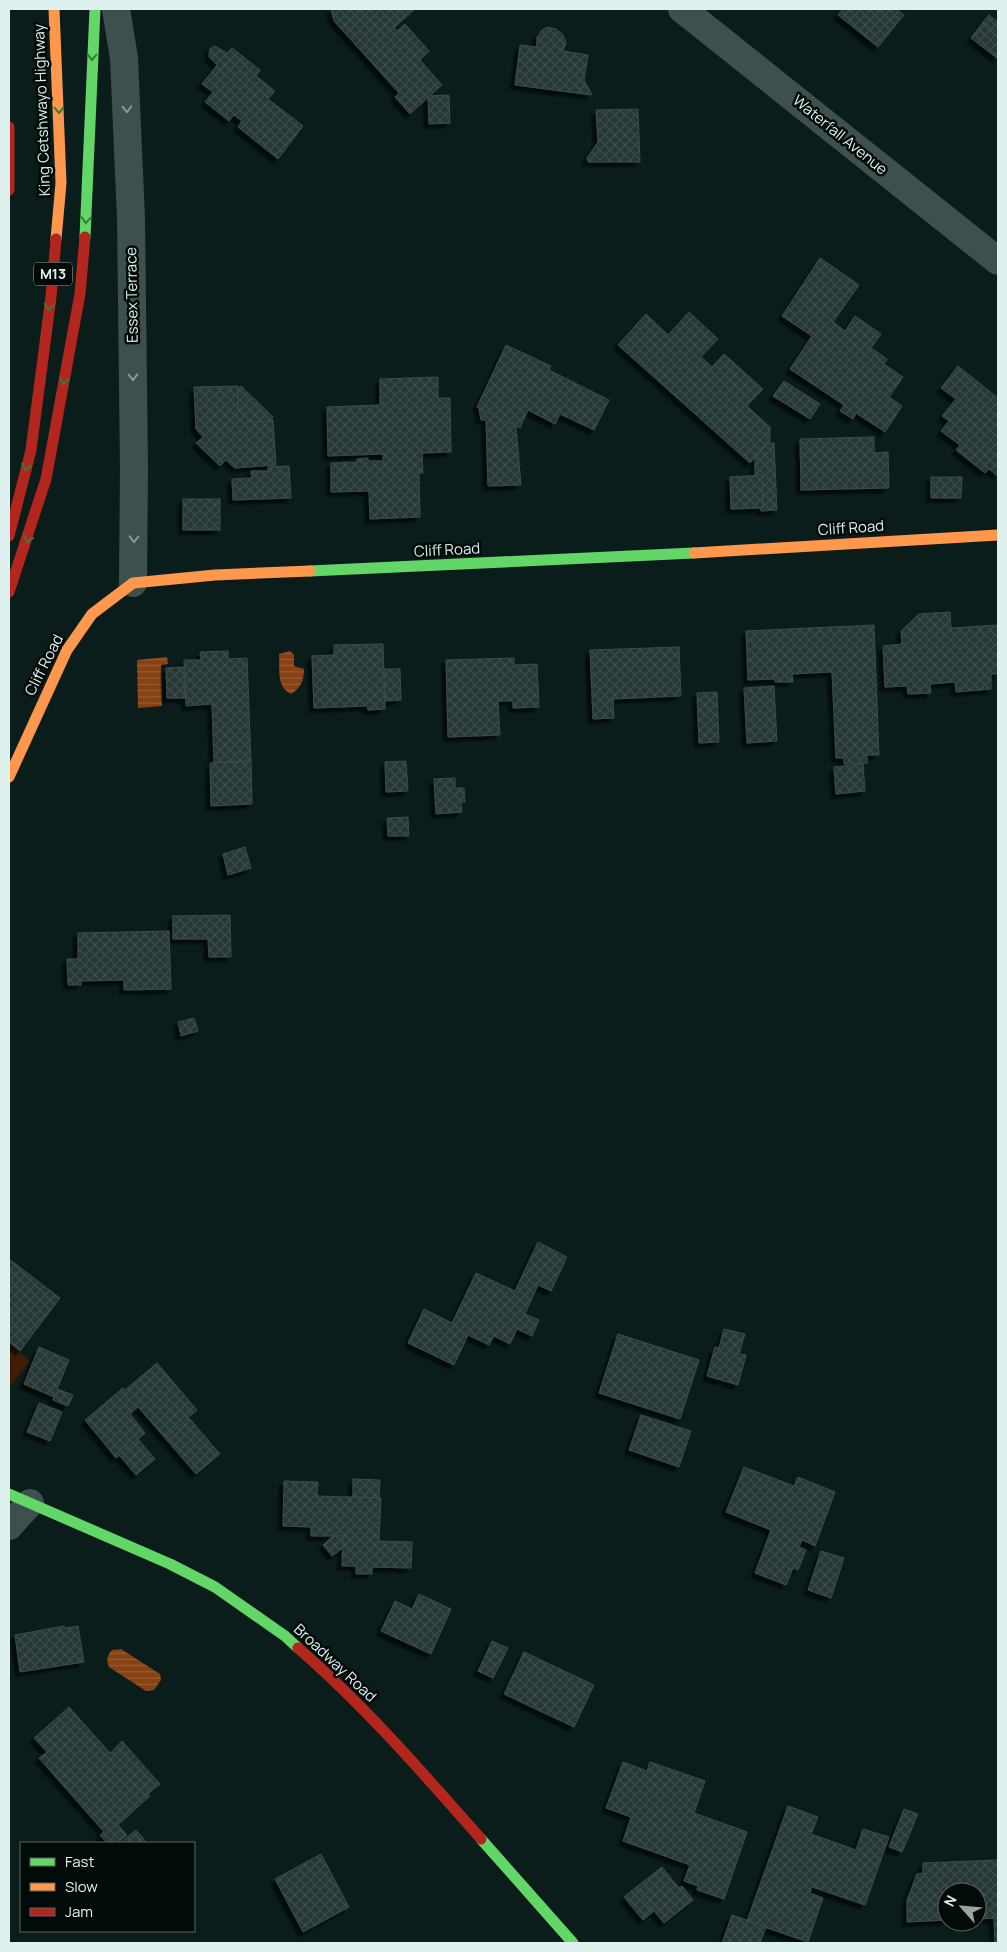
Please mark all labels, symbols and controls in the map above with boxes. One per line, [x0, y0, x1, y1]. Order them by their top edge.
street label: King Cetshwayo Highway [28, 23, 55, 197]
one-way arrow [87, 54, 97, 62]
street label: Waterfall Avenue [788, 90, 892, 180]
one-way arrow [54, 106, 65, 114]
one-way arrow [122, 106, 133, 114]
one-way arrow [81, 216, 92, 224]
street label: Essex Terrace [120, 247, 143, 343]
road number: M13 [34, 262, 72, 286]
one-way arrow [44, 303, 55, 311]
one-way arrow [128, 373, 138, 381]
one-way arrow [59, 376, 70, 385]
one-way arrow [21, 463, 32, 472]
street label: Cliff Road [817, 515, 885, 540]
one-way arrow [23, 534, 33, 542]
one-way arrow [129, 536, 139, 543]
street label: Cliff Road [413, 537, 481, 562]
street label: Cliff Road [19, 630, 68, 699]
street label: Broadway Road [289, 1619, 381, 1706]
legend [20, 1842, 195, 1932]
text: Fast [65, 1851, 94, 1872]
text: Slow [65, 1876, 98, 1897]
north arrow [937, 1882, 987, 1932]
text: N [939, 1892, 961, 1910]
text: Jam [65, 1901, 93, 1922]

